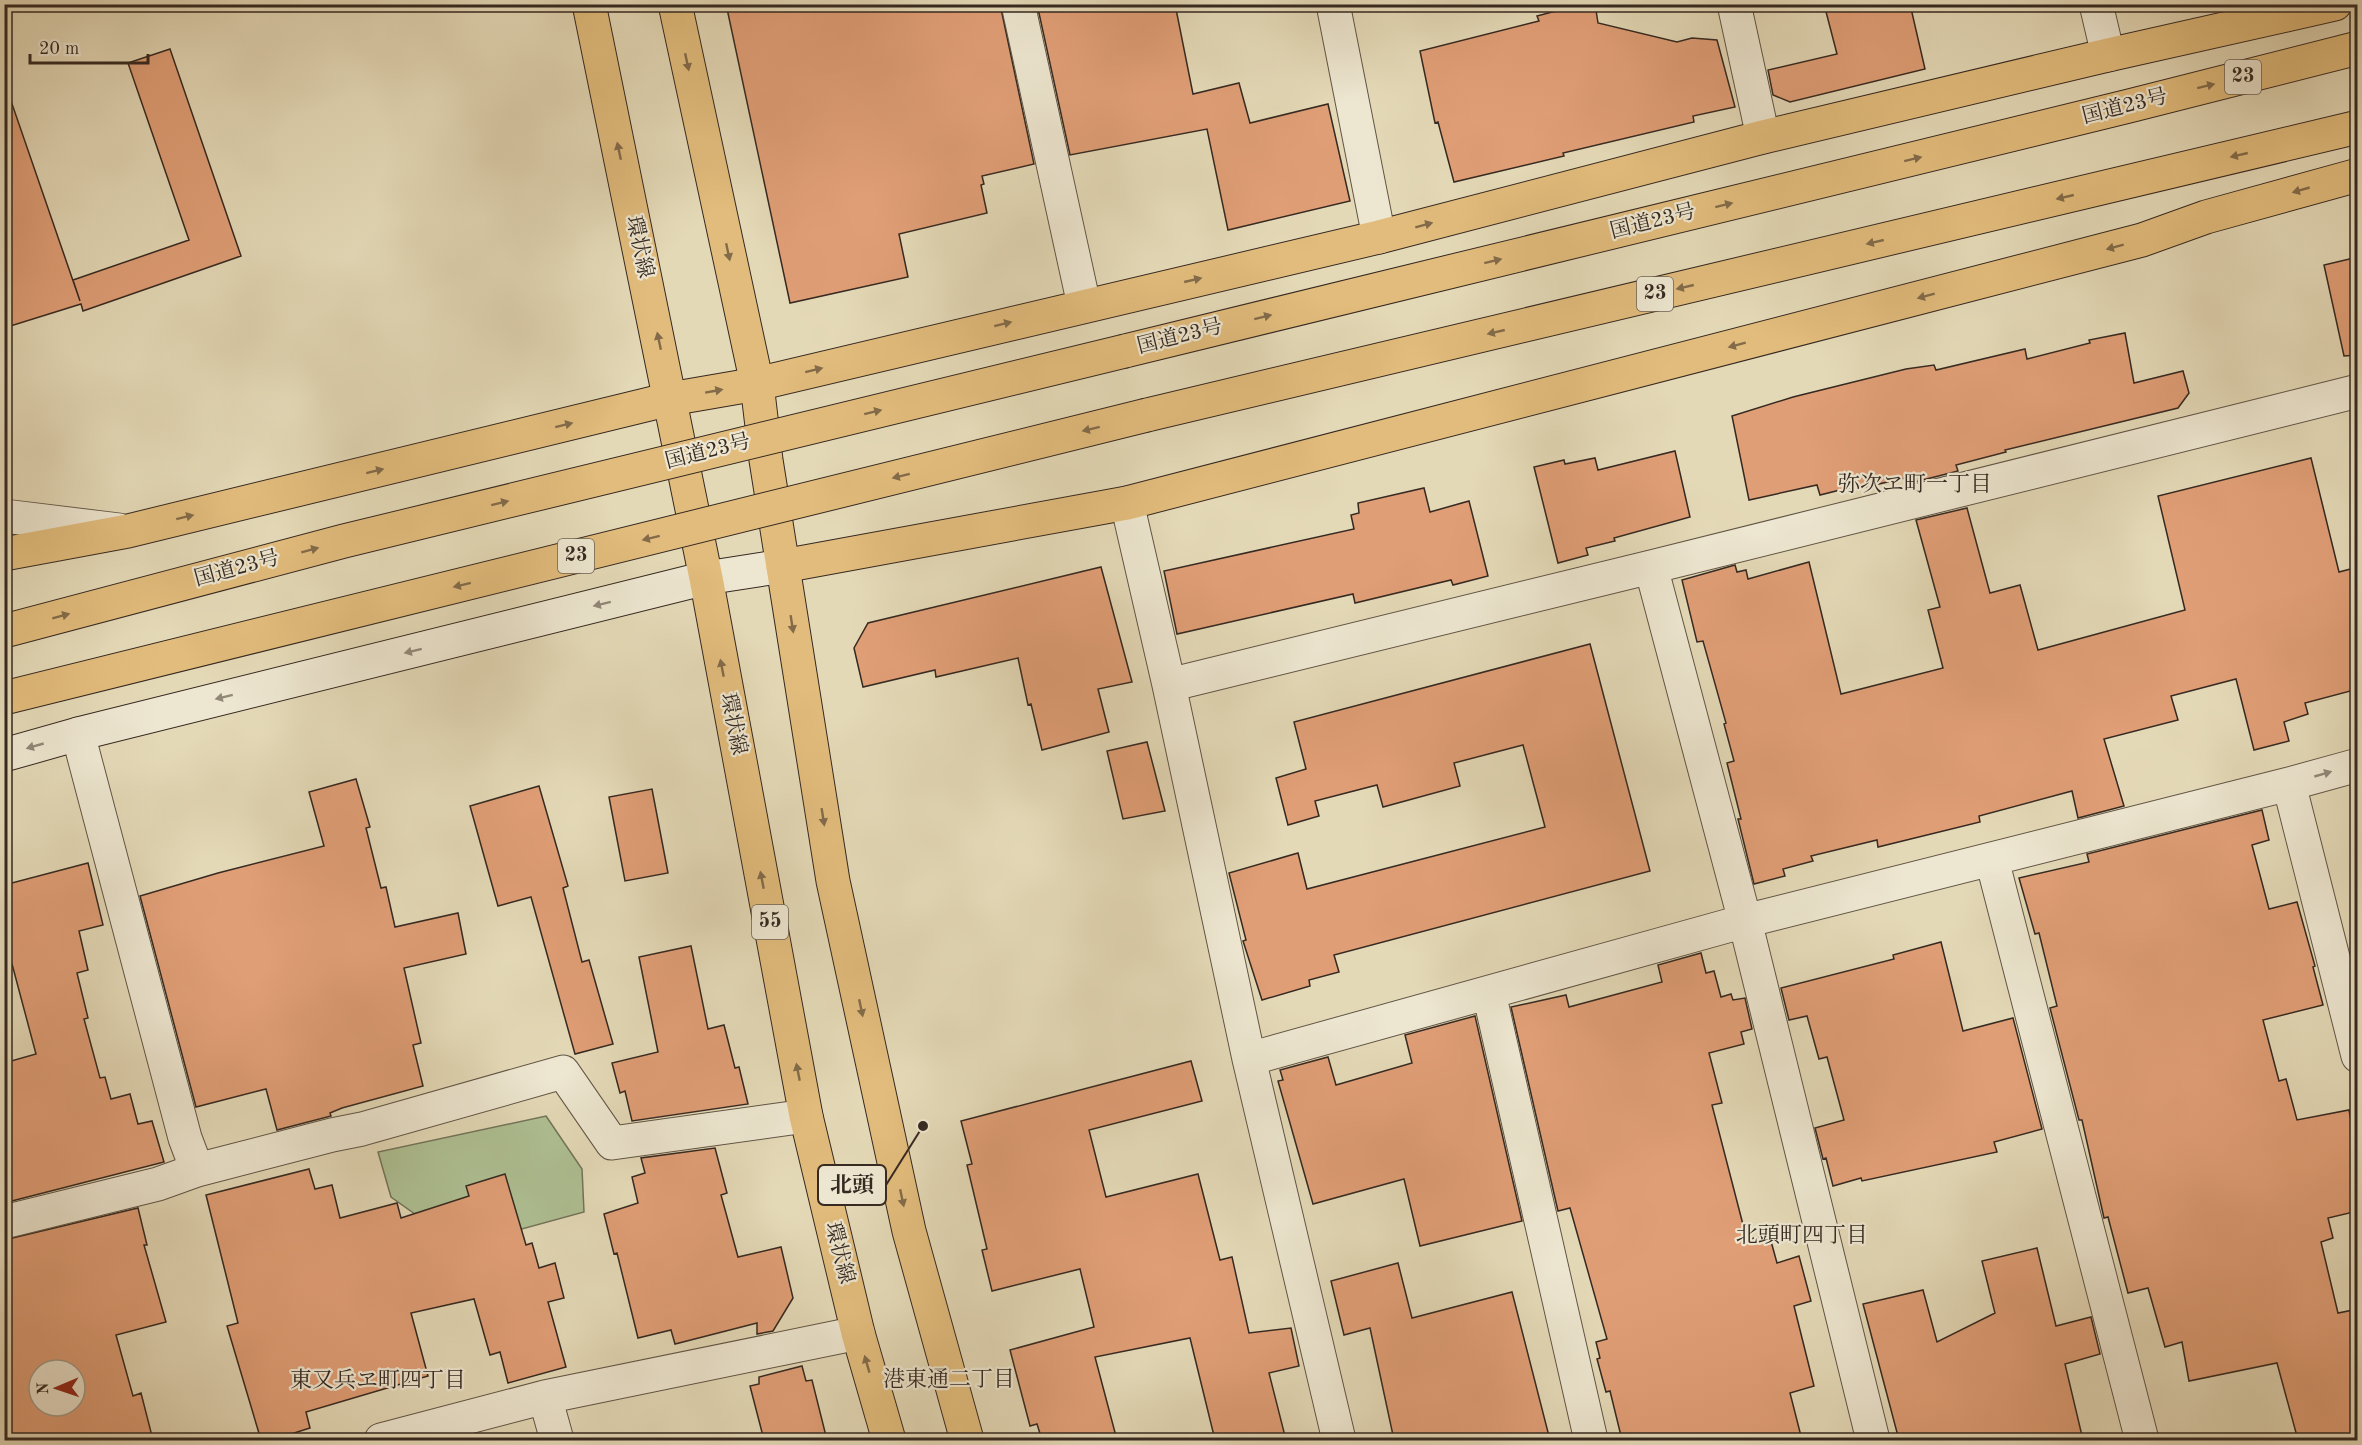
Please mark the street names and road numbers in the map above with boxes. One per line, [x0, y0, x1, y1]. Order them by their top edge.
road number: 23 [2225, 60, 2261, 94]
street label: 国道23号 [2080, 84, 2170, 128]
street label: 国道23号 [1608, 199, 1698, 243]
street label: 環状線 [622, 214, 658, 280]
road number: 23 [1637, 277, 1673, 311]
street label: 国道23号 [1135, 314, 1225, 358]
street label: 国道23号 [663, 429, 753, 473]
road number: 23 [558, 539, 594, 573]
street label: 国道23号 [192, 546, 282, 590]
street label: 環状線 [717, 691, 751, 757]
road number: 55 [752, 905, 788, 939]
street label: 環状線 [821, 1219, 859, 1286]

